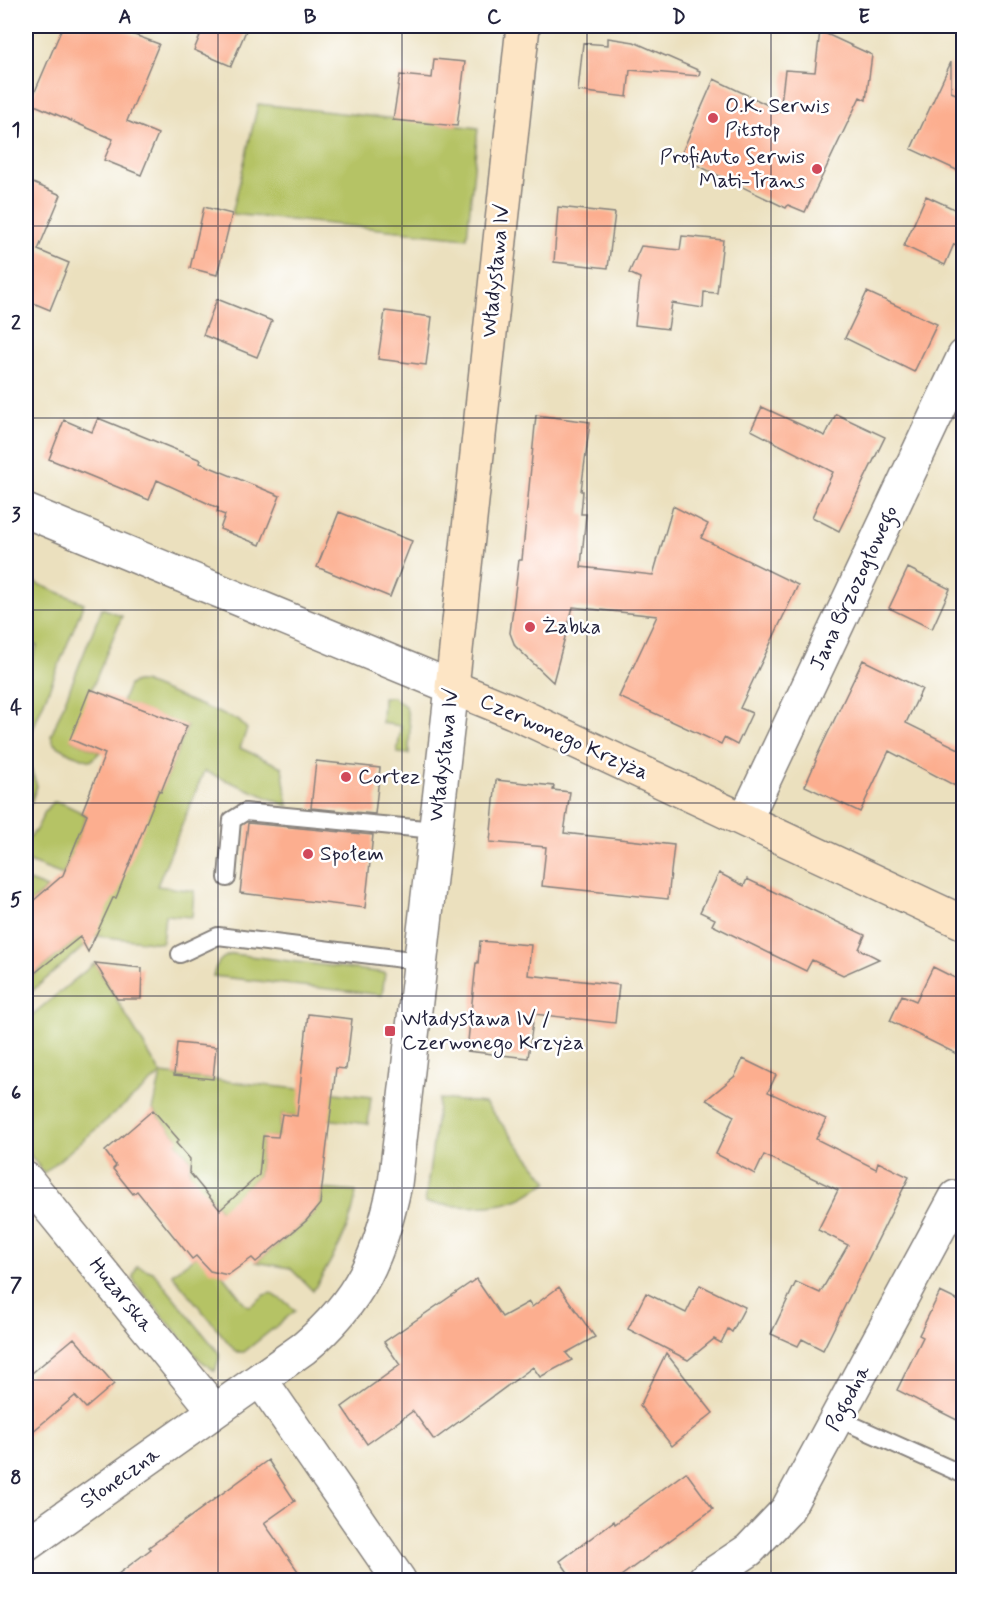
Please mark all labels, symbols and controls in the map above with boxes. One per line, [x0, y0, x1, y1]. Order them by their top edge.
text: A [118, 4, 132, 31]
text: B [304, 4, 317, 31]
text: C [487, 4, 502, 31]
text: D [672, 4, 686, 31]
text: E [858, 4, 870, 31]
place label: O.K. Serwis Pitstop [725, 92, 830, 144]
marker: O.K. Serwis Pitstop [706, 111, 720, 125]
text: 1 [12, 117, 20, 144]
place label: ProfiAuto Serwis Mati-Trans [660, 143, 805, 195]
marker: ProfiAuto Serwis Mati-Trans [810, 162, 824, 176]
street label: Władysława IV [475, 203, 517, 339]
text: 2 [11, 310, 21, 337]
street label: Jana Brzozogłowego [803, 501, 906, 676]
text: 3 [11, 502, 21, 529]
place label: Żabka [542, 613, 601, 641]
marker: Żabka [523, 620, 537, 634]
street label: Władysława IV [422, 686, 466, 823]
street label: Czerwonego Krzyża [475, 687, 653, 788]
text: 4 [10, 695, 22, 722]
place label: Cortez [358, 763, 420, 791]
marker: Cortez [339, 770, 353, 784]
place label: Społem [320, 840, 384, 868]
marker: Społem [301, 847, 315, 861]
text: 5 [10, 887, 22, 914]
place label: Władysława IV / Czerwonego Krzyża [402, 1005, 584, 1058]
marker: Władysława IV / Czerwonego Krzyża [383, 1024, 397, 1038]
text: 6 [11, 1080, 21, 1107]
street label: Huzarska [82, 1252, 160, 1338]
text: 7 [10, 1272, 22, 1299]
street label: Pogodna [819, 1360, 879, 1437]
street label: Słoneczna [75, 1440, 166, 1516]
text: 8 [10, 1465, 22, 1492]

